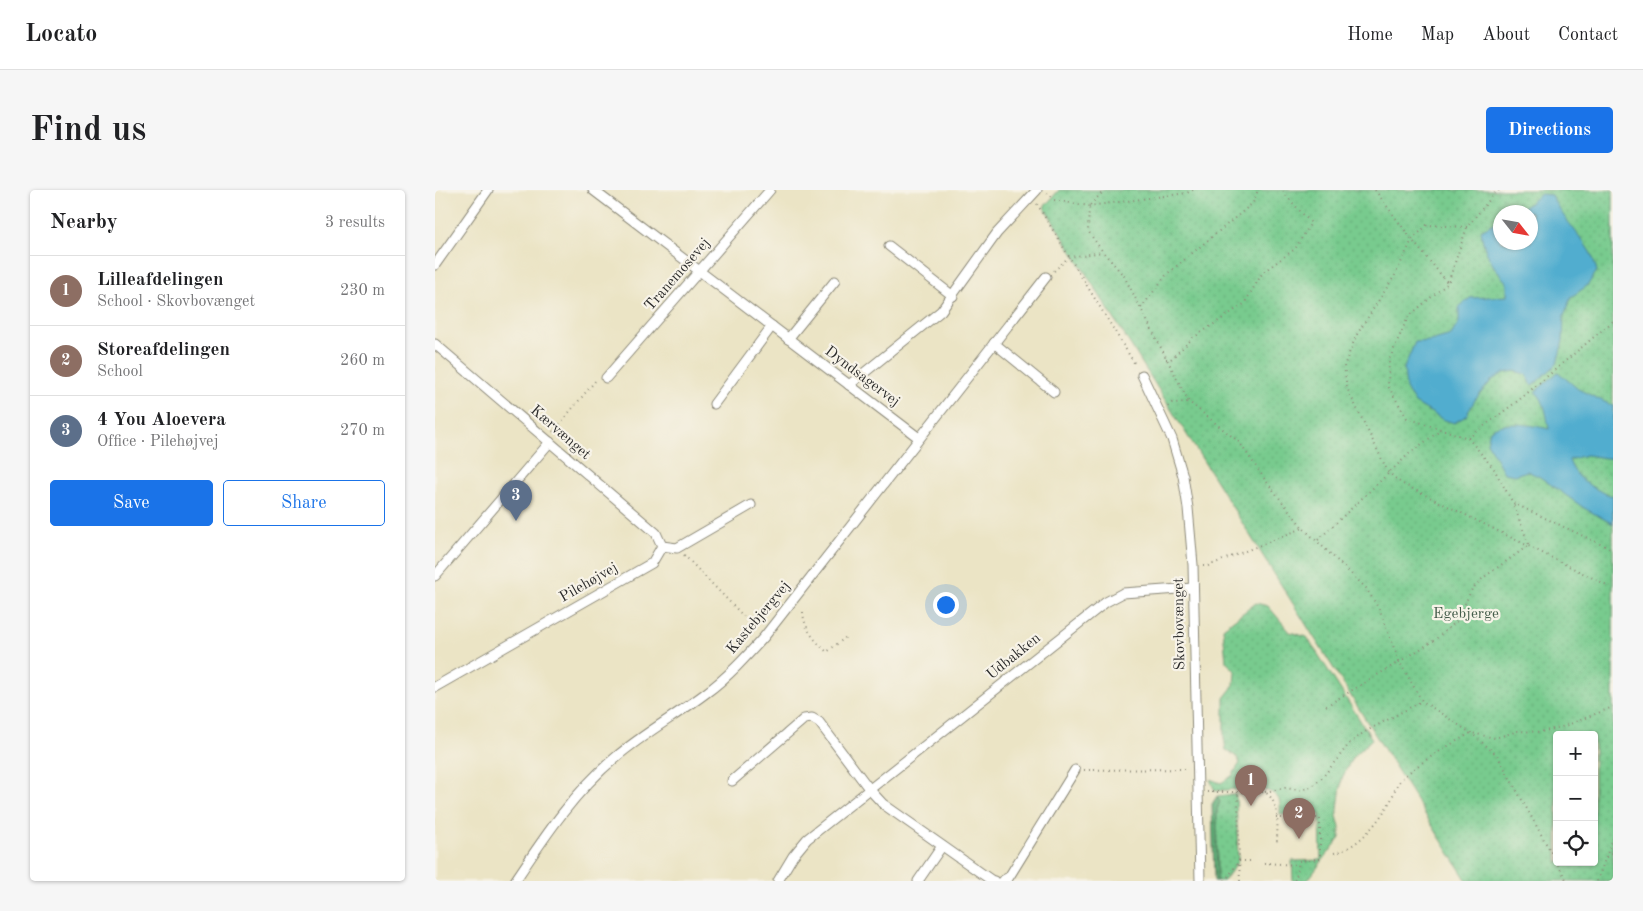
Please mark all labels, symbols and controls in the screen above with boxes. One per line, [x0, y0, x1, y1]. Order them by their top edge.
text: Locato [25, 23, 97, 47]
text: Home [1347, 26, 1393, 44]
text: Map [1421, 26, 1454, 44]
text: About [1482, 26, 1530, 44]
text: Contact [1558, 26, 1618, 44]
button: Directions [1486, 107, 1613, 153]
text: Find us [30, 113, 146, 148]
north arrow [1493, 205, 1538, 250]
text: Nearby [50, 212, 118, 233]
text: 3 results [325, 215, 385, 231]
street label: Tranemosevej [642, 236, 714, 314]
text: Lilleafdelingen [97, 271, 224, 290]
text: 1 [61, 283, 71, 299]
text: 230 m [340, 283, 385, 299]
text: School · Skovbovænget [97, 294, 255, 310]
text: Storeafdelingen [97, 341, 230, 360]
street label: Dyndsagervej [822, 344, 902, 410]
text: 2 [61, 353, 71, 369]
text: 260 m [340, 353, 385, 369]
text: School [97, 364, 143, 380]
street label: Kærvænget [527, 403, 593, 463]
text: 4 You Aloevera [97, 411, 226, 430]
text: 3 [61, 423, 71, 439]
text: 270 m [340, 423, 385, 439]
text: Office · Pilehøjvej [97, 434, 219, 450]
button: Save [50, 480, 213, 526]
button: Share [223, 480, 385, 526]
pin: 3 [500, 480, 532, 521]
street label: Pilehøjvej [557, 560, 621, 606]
street label: Skovbovænget [1172, 578, 1188, 670]
street label: Kastebjergvej [724, 579, 794, 657]
your location [933, 592, 959, 618]
park label: Egebjerge [1433, 607, 1499, 622]
street label: Udbakken [984, 631, 1044, 683]
map controls [1553, 731, 1598, 866]
button: + [1553, 731, 1598, 776]
pin: 1 [1235, 765, 1267, 806]
button: − [1553, 776, 1598, 821]
pin: 2 [1283, 798, 1315, 839]
button: locate [1553, 821, 1598, 866]

